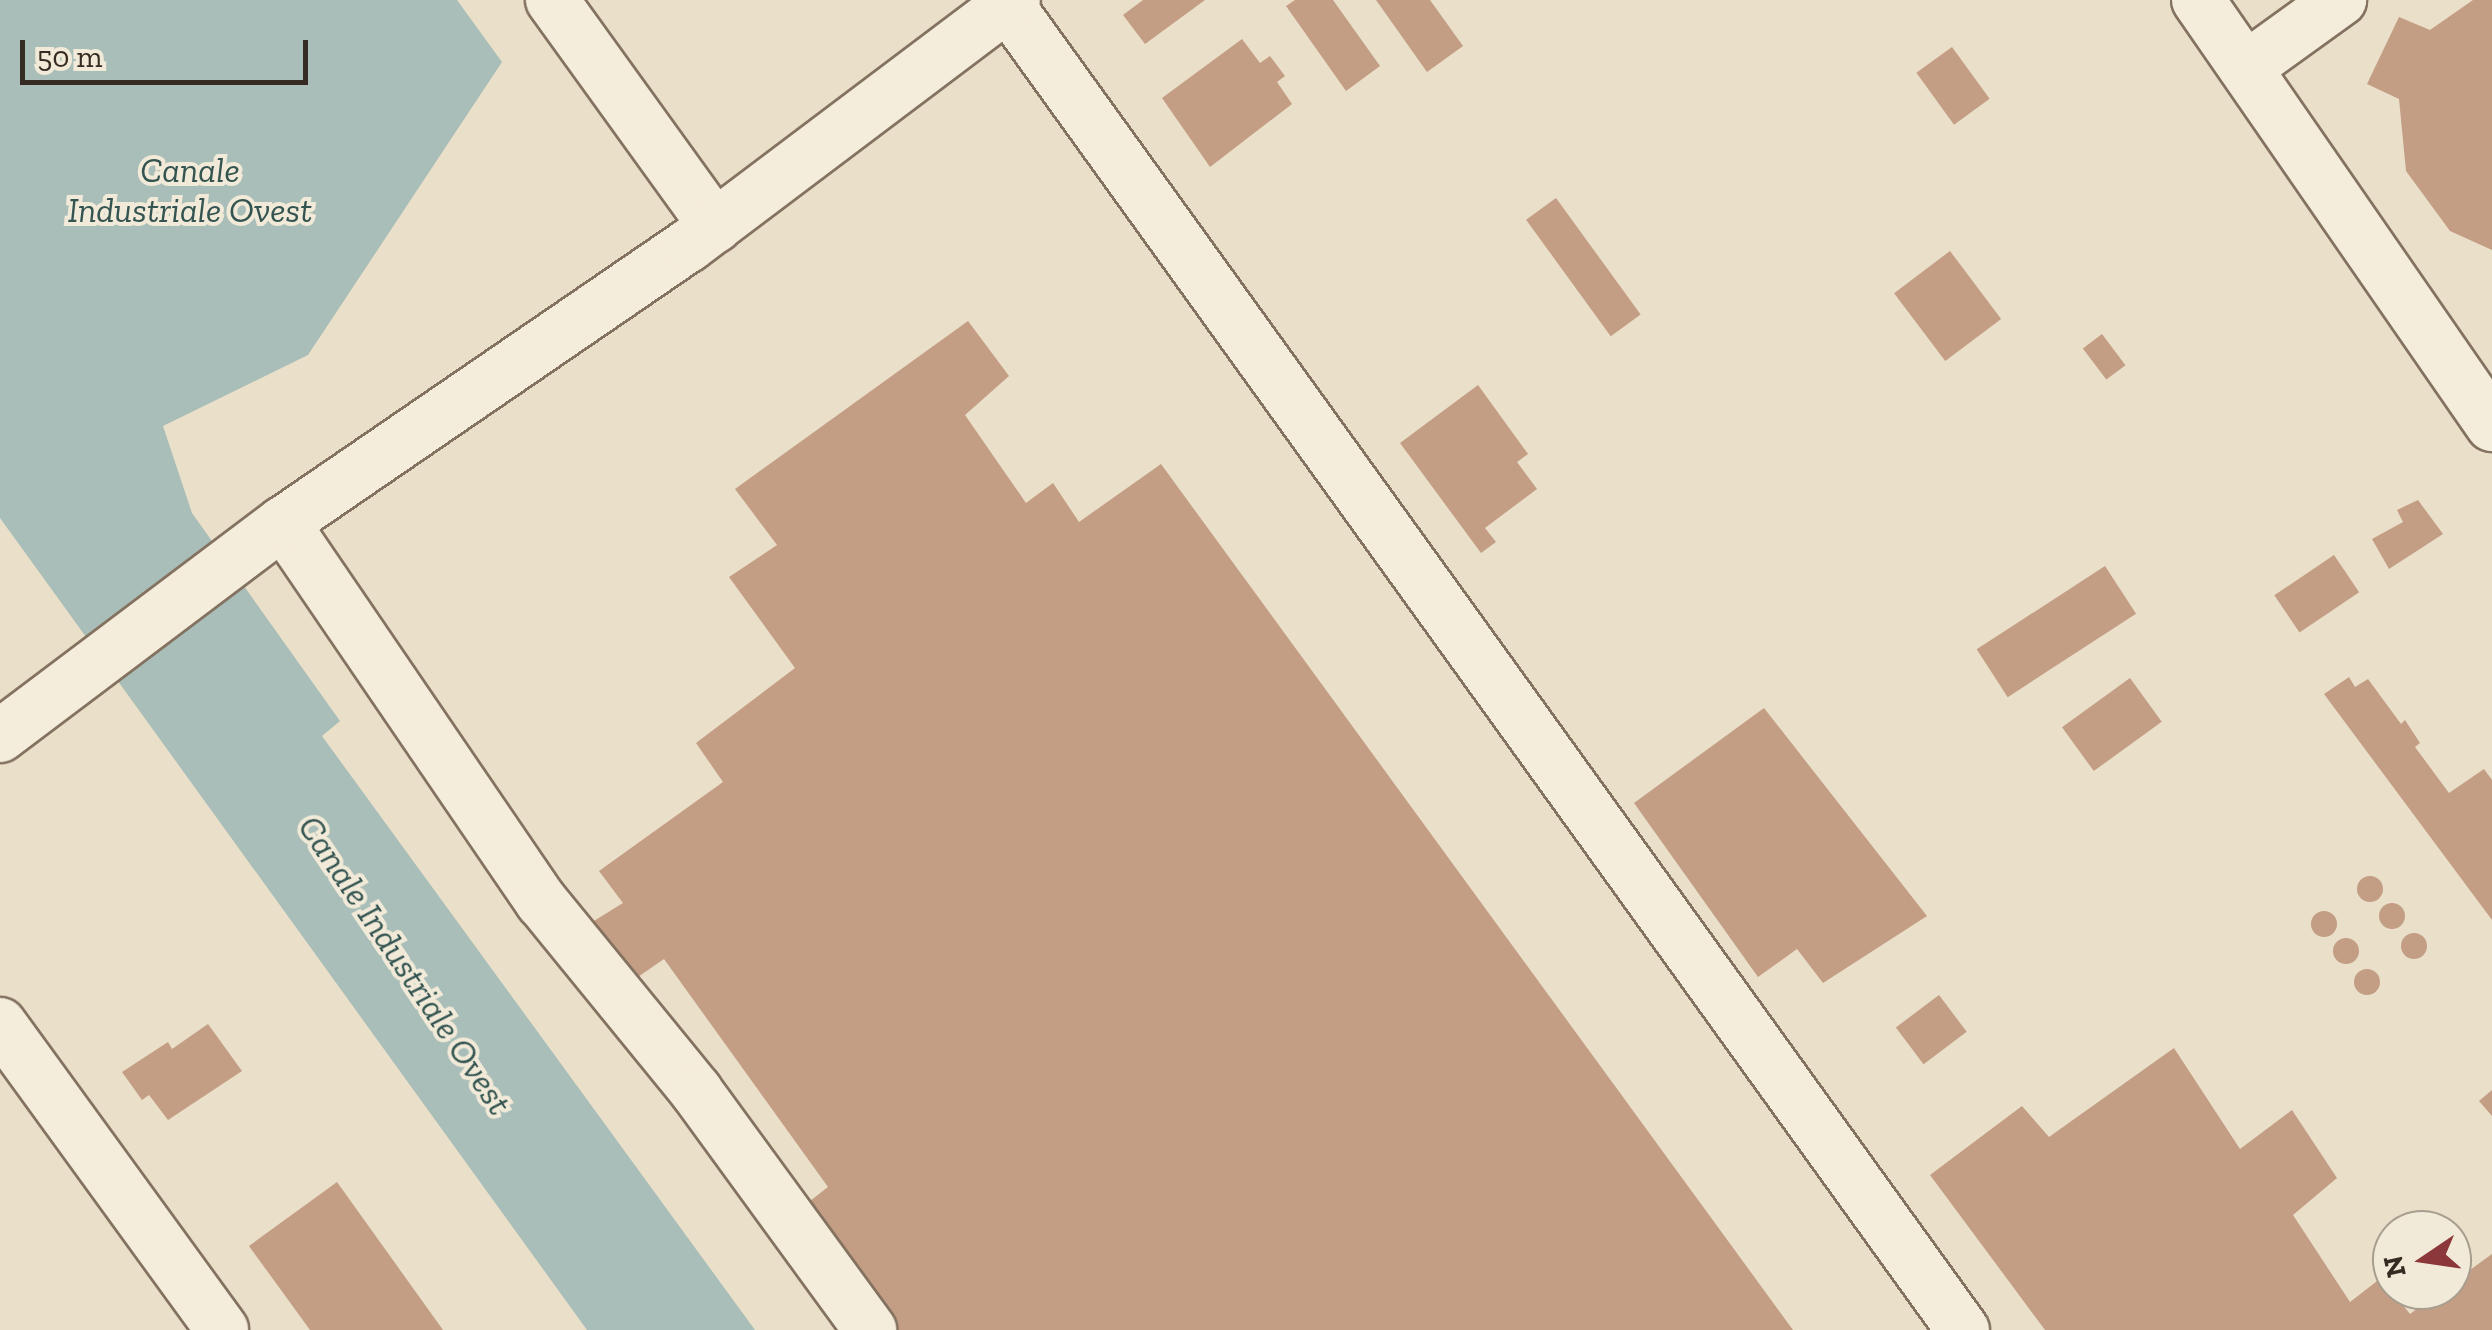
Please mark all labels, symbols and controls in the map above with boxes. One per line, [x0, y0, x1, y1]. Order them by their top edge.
scale bar [25, 20, 312, 82]
text: 50 m [37, 39, 102, 75]
water label: Canale Industriale Ovest [68, 149, 312, 231]
water label: Canale Industriale Ovest [289, 808, 521, 1122]
north arrow [2372, 1210, 2472, 1310]
text: N [2376, 1252, 2413, 1280]

